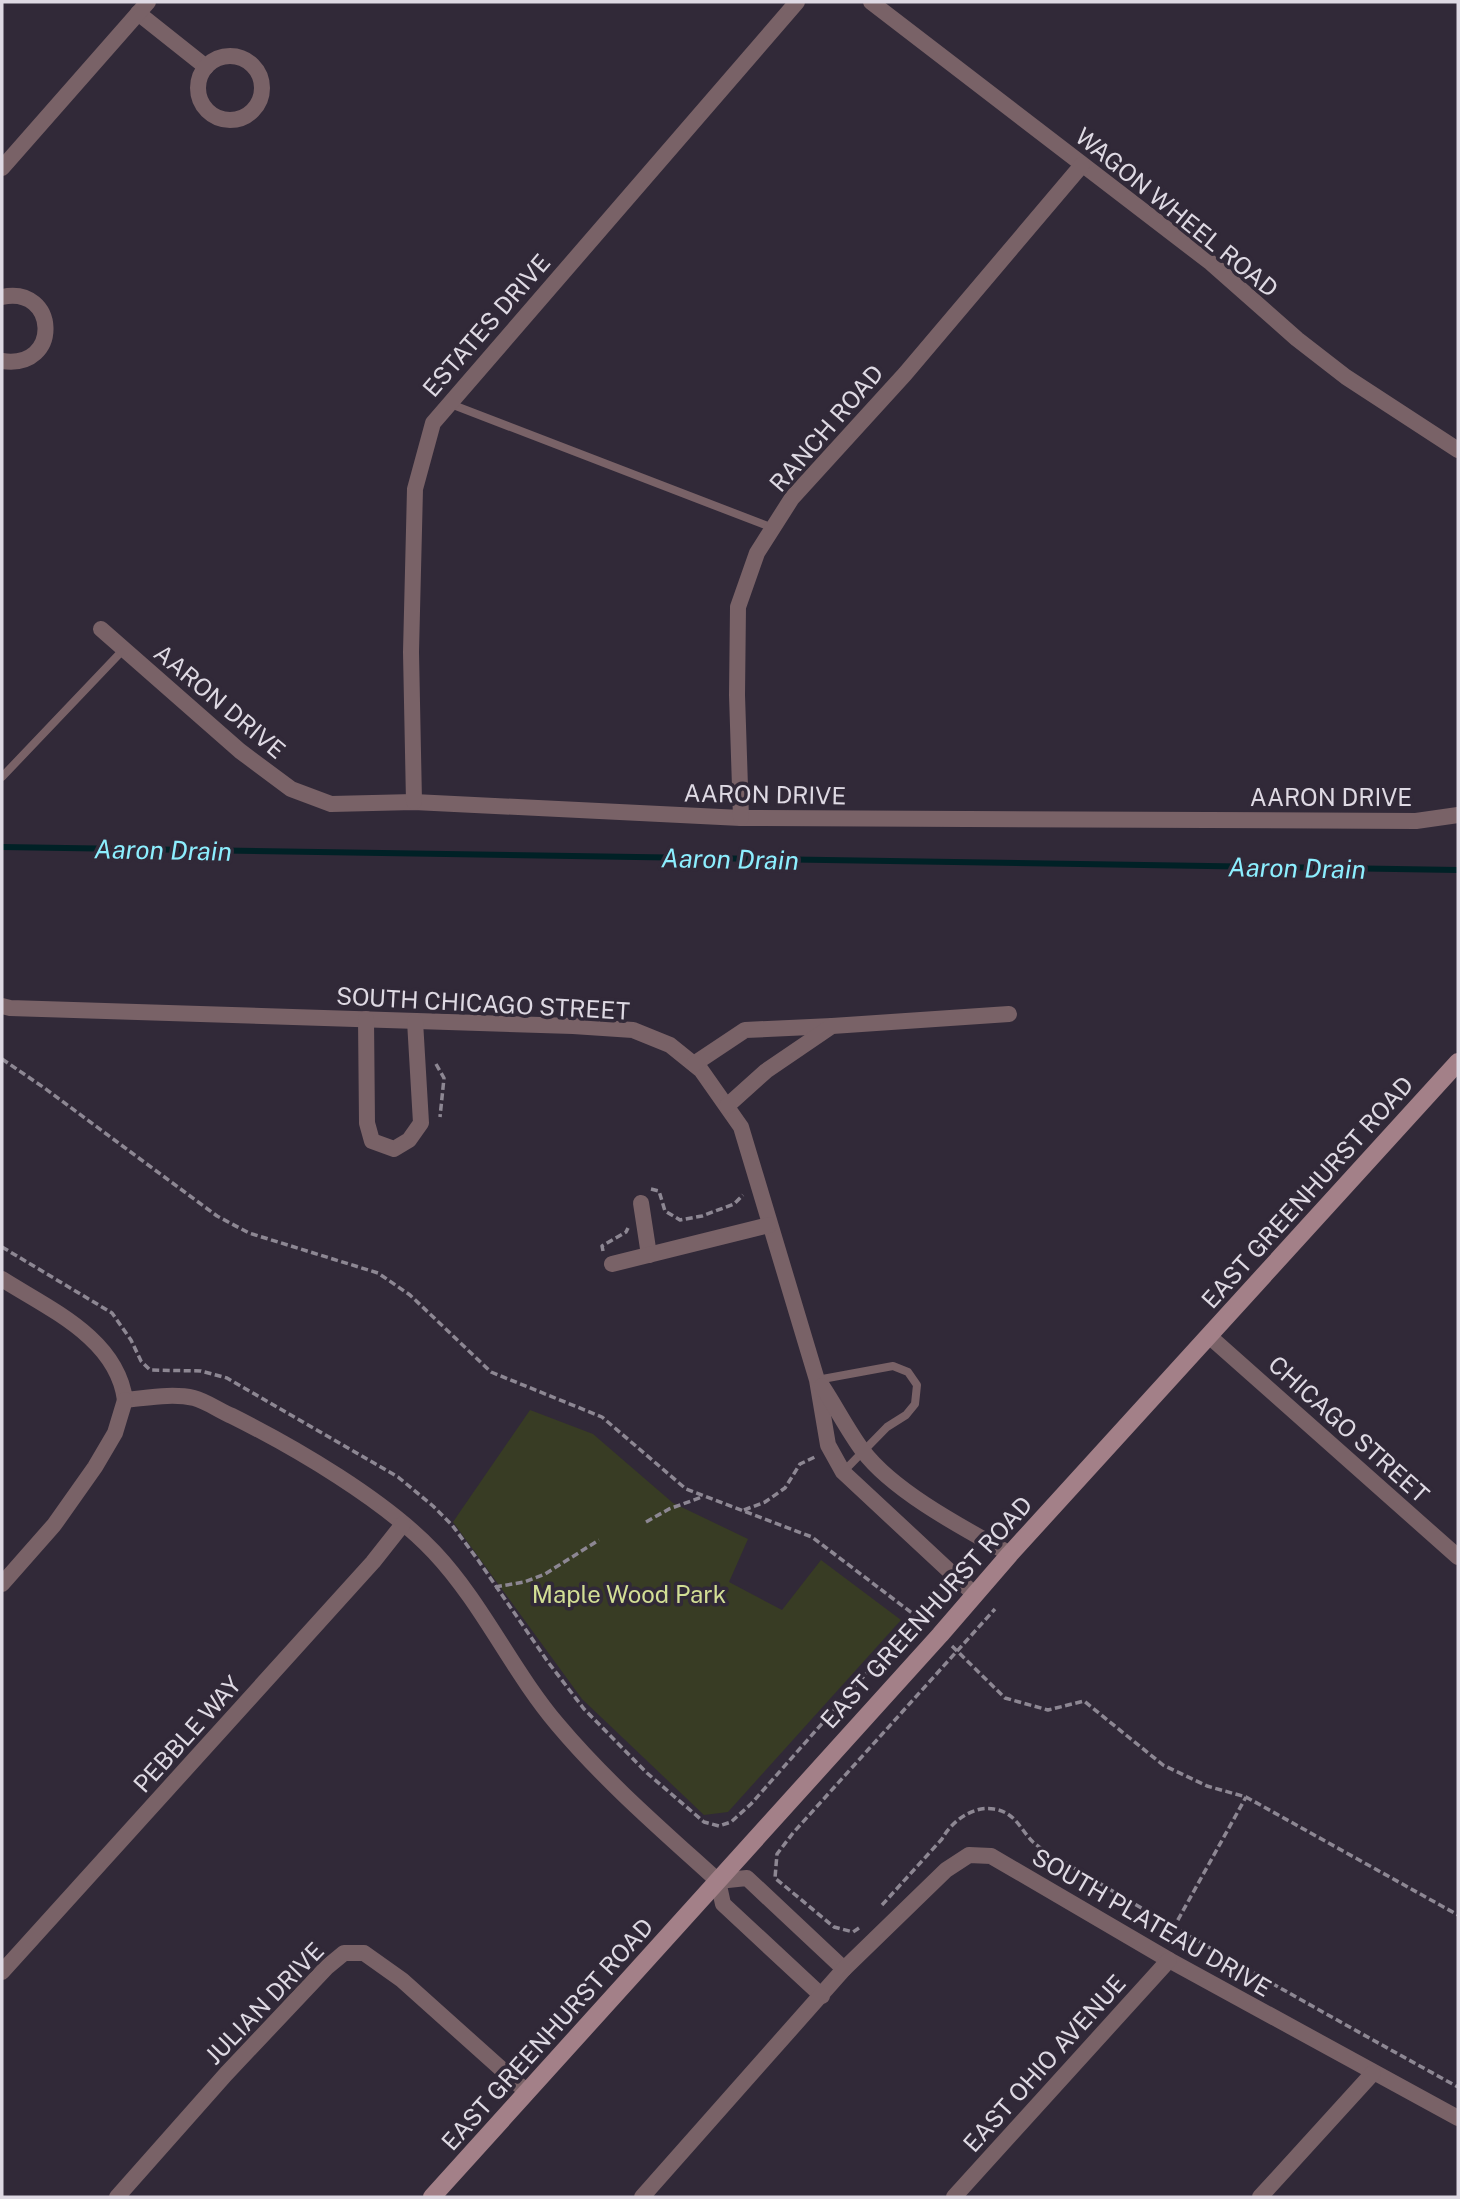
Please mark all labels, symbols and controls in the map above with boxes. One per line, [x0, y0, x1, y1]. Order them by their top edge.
street label: WAGON WHEEL ROAD [1070, 122, 1284, 302]
street label: ESTATES DRIVE [417, 248, 555, 402]
street label: RANCH ROAD [763, 359, 889, 497]
street label: AARON DRIVE [149, 638, 291, 764]
street label: AARON DRIVE [684, 779, 846, 809]
street label: AARON DRIVE [1250, 783, 1412, 811]
water label: Aaron Drain [94, 833, 232, 867]
water label: Aaron Drain [661, 842, 799, 876]
water label: Aaron Drain [1228, 851, 1366, 885]
street label: SOUTH CHICAGO STREET [335, 981, 631, 1025]
street label: EAST GREENHURST ROAD [1195, 1070, 1419, 1314]
street label: CHICAGO STREET [1263, 1350, 1435, 1508]
street label: EAST GREENHURST ROAD [814, 1490, 1038, 1734]
park label: Maple Wood Park [532, 1580, 726, 1608]
street label: PEBBLE WAY [127, 1670, 247, 1798]
street label: SOUTH PLATEAU DRIVE [1028, 1842, 1276, 2002]
street label: EAST GREENHURST ROAD [435, 1912, 659, 2156]
street label: JULIAN DRIVE [199, 1936, 329, 2070]
street label: EAST OHIO AVENUE [957, 1969, 1131, 2157]

